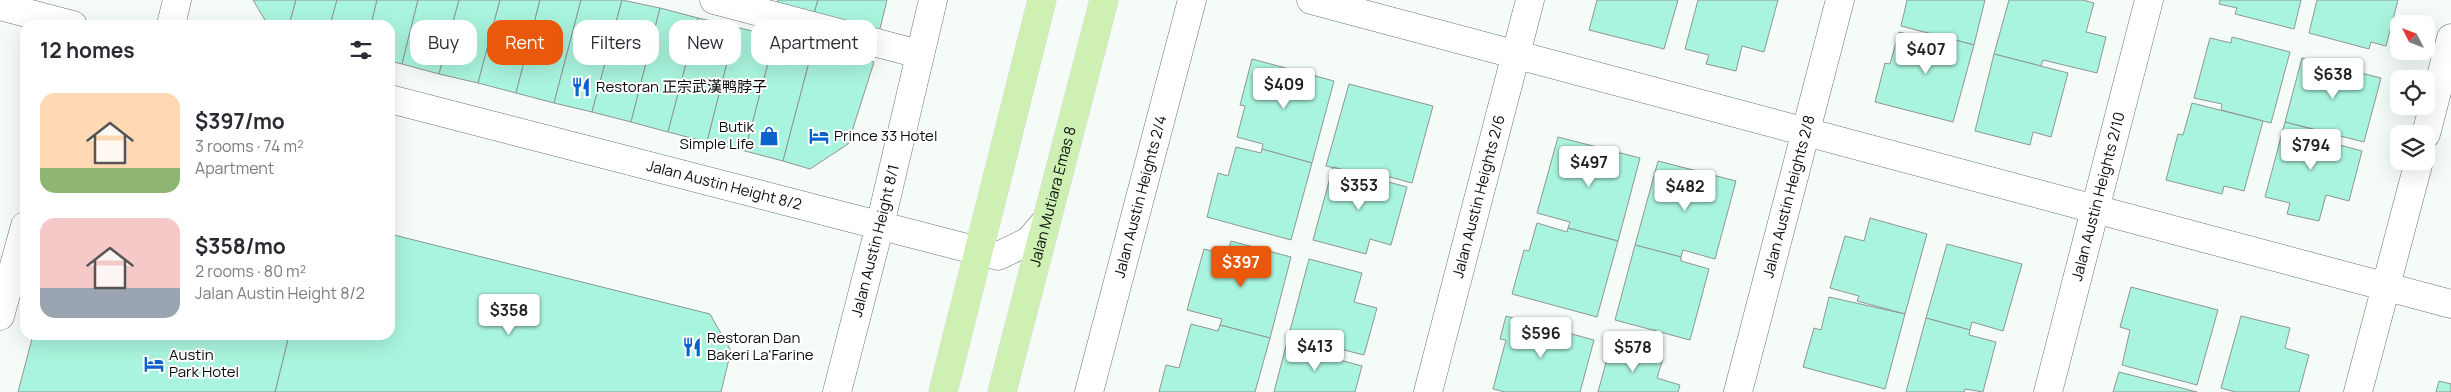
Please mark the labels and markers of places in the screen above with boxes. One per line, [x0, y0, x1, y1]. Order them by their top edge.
pin: $407 [1896, 32, 1956, 75]
pin: $638 [2303, 58, 2363, 100]
pin: $409 [1254, 68, 1314, 110]
restaurant icon: Restoran 正宗武漢鸭脖子 [570, 76, 592, 98]
place label: Restoran 正宗武漢鸭脖子 [596, 76, 767, 97]
place label: Butik Simple Life [679, 116, 755, 154]
shop icon: Butik Simple Life [758, 125, 780, 147]
hotel icon: Prince 33 Hotel [808, 125, 830, 147]
place label: Prince 33 Hotel [834, 125, 937, 146]
pin: $794 [2281, 128, 2341, 171]
pin: $497 [1559, 146, 1619, 188]
pin: $353 [1329, 168, 1389, 211]
pin: $482 [1655, 170, 1715, 212]
pin: $397 [1211, 246, 1271, 288]
pin: $358 [479, 294, 539, 336]
pin: $596 [1511, 316, 1571, 359]
place label: Restoran Dan Bakeri La'Farine [707, 327, 814, 365]
pin: $413 [1285, 330, 1345, 372]
pin: $578 [1603, 330, 1663, 373]
restaurant icon: Restoran Dan Bakeri La'Farine [681, 336, 703, 358]
place label: Austin Park Hotel [169, 344, 239, 382]
hotel icon: Austin Park Hotel [143, 353, 165, 375]

